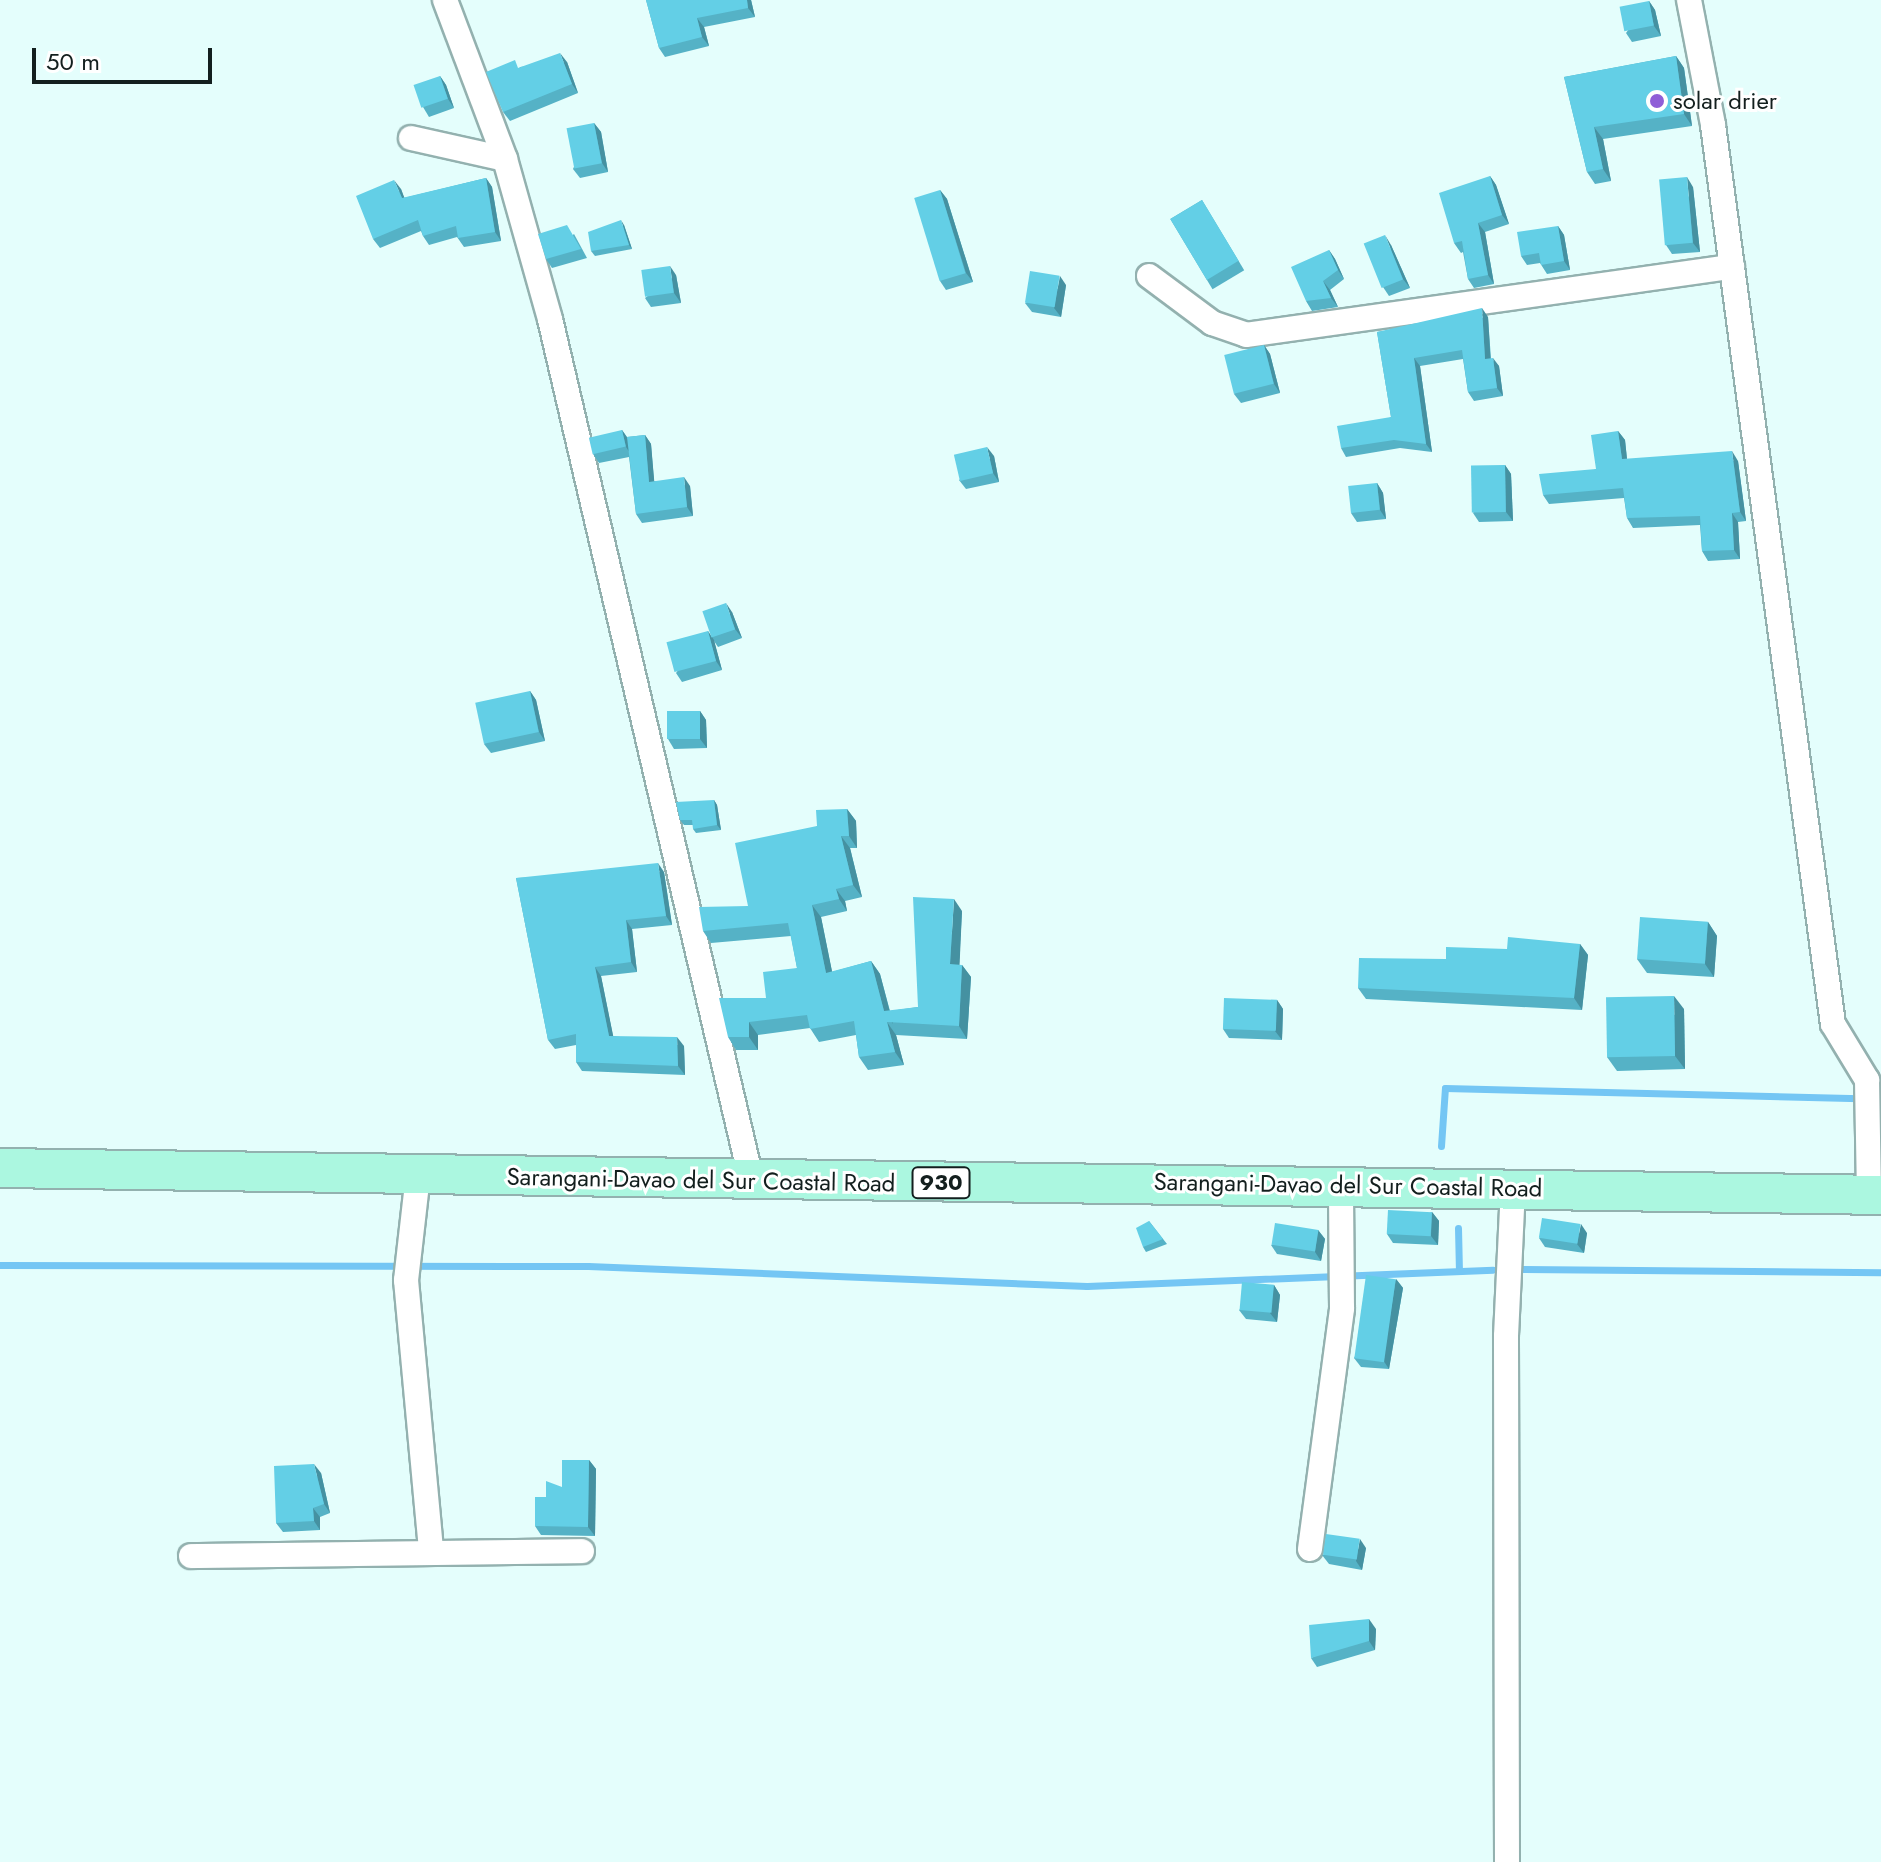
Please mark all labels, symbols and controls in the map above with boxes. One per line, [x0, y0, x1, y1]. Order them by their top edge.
scale bar [36, 32, 216, 82]
text: 50 m [46, 44, 100, 79]
place label: solar drier [1673, 87, 1777, 115]
marker: solar drier [1648, 92, 1666, 110]
street label: Sarangani-Davao del Sur Coastal Road [506, 1162, 896, 1198]
road number: 930 [911, 1165, 971, 1201]
street label: Sarangani-Davao del Sur Coastal Road [1153, 1167, 1543, 1203]

